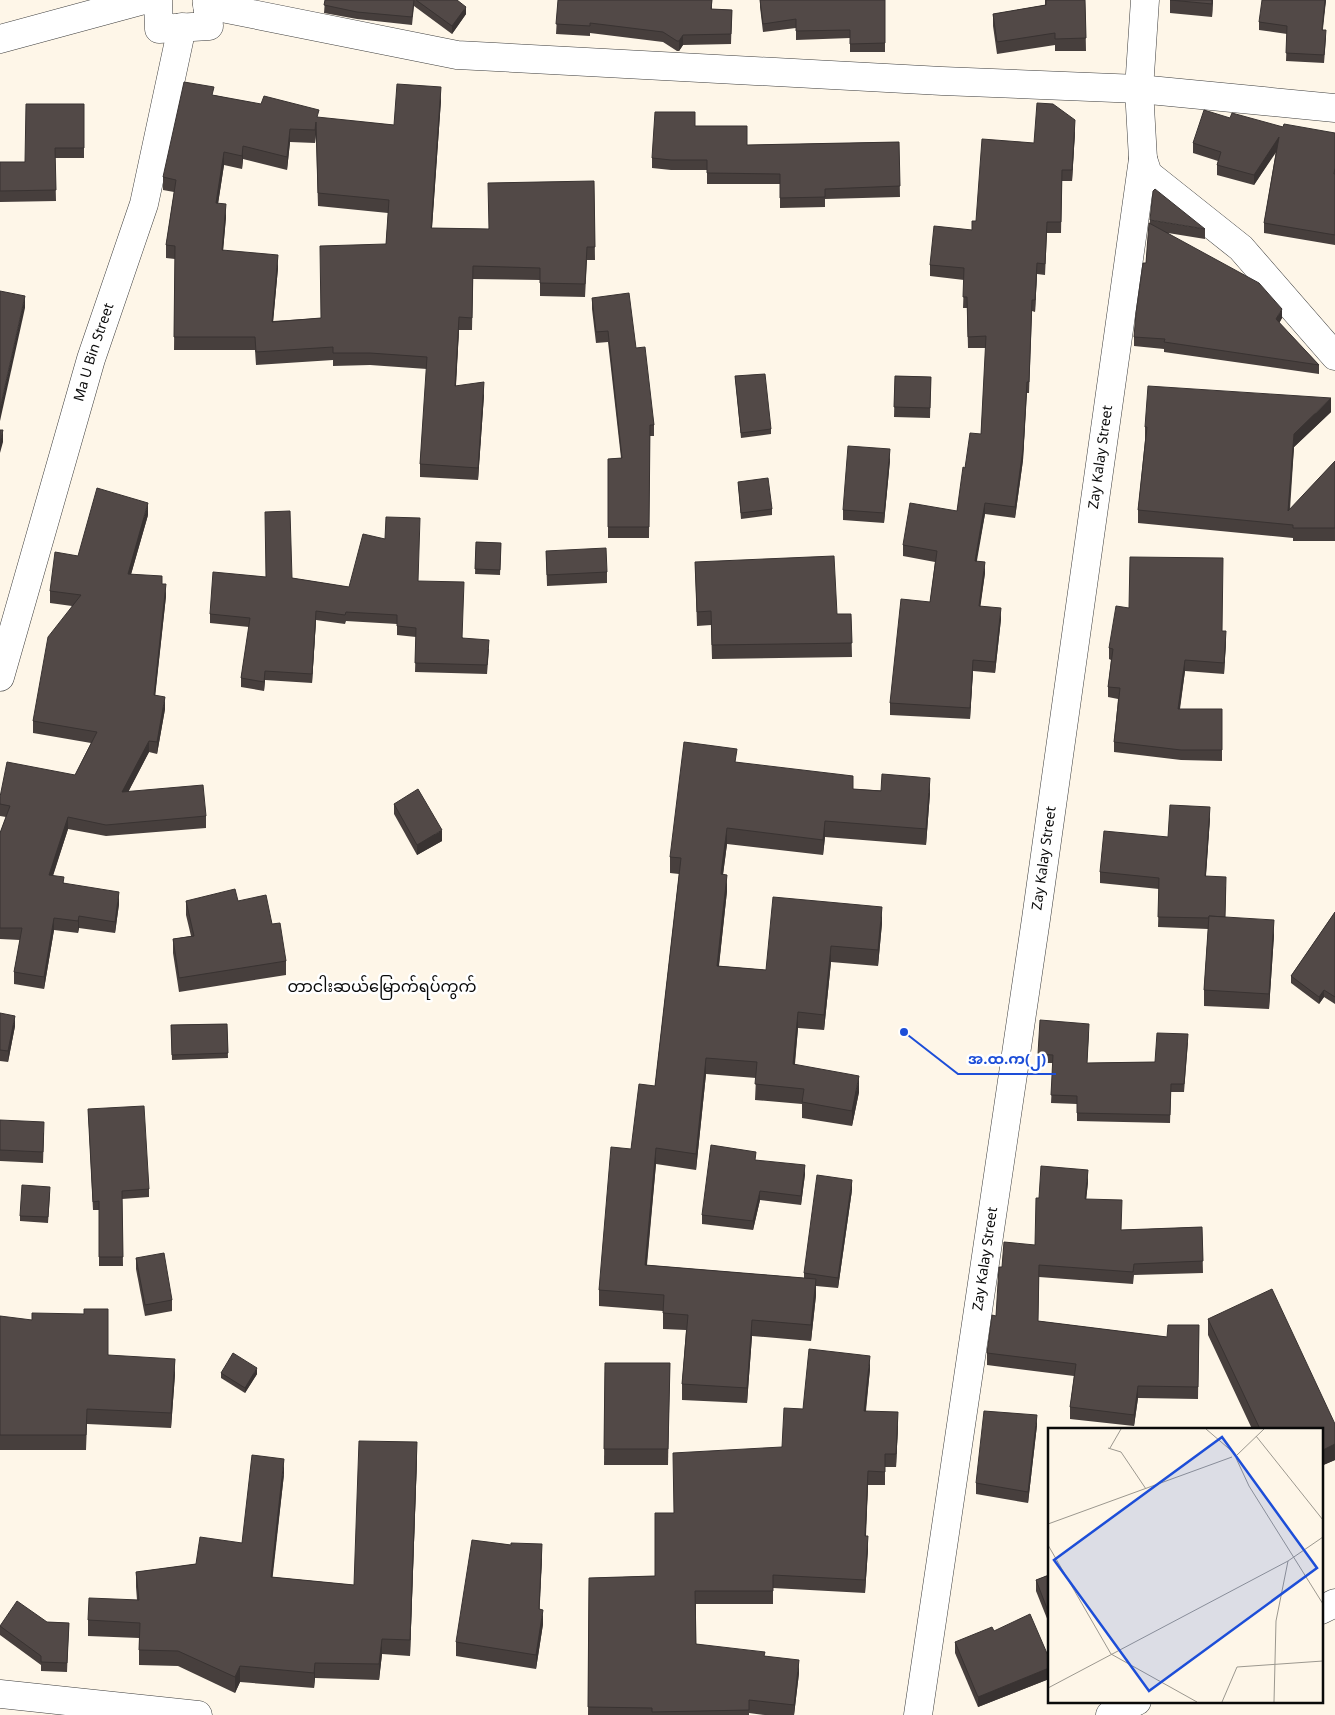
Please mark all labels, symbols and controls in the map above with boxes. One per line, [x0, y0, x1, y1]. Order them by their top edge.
street label: Ma U Bin Street [64, 299, 125, 405]
street label: Zay Kalay Street [1078, 403, 1124, 511]
street label: Zay Kalay Street [1022, 804, 1067, 912]
district label: တာငါးဆယ်မြောက်ရပ်ကွက် [288, 971, 476, 1006]
callout: အ.ထ.က(၂) [958, 1044, 1056, 1074]
text: အ.ထ.က(၂) [968, 1044, 1046, 1077]
street label: Zay Kalay Street [963, 1205, 1009, 1313]
inset map [1048, 1428, 1322, 1702]

